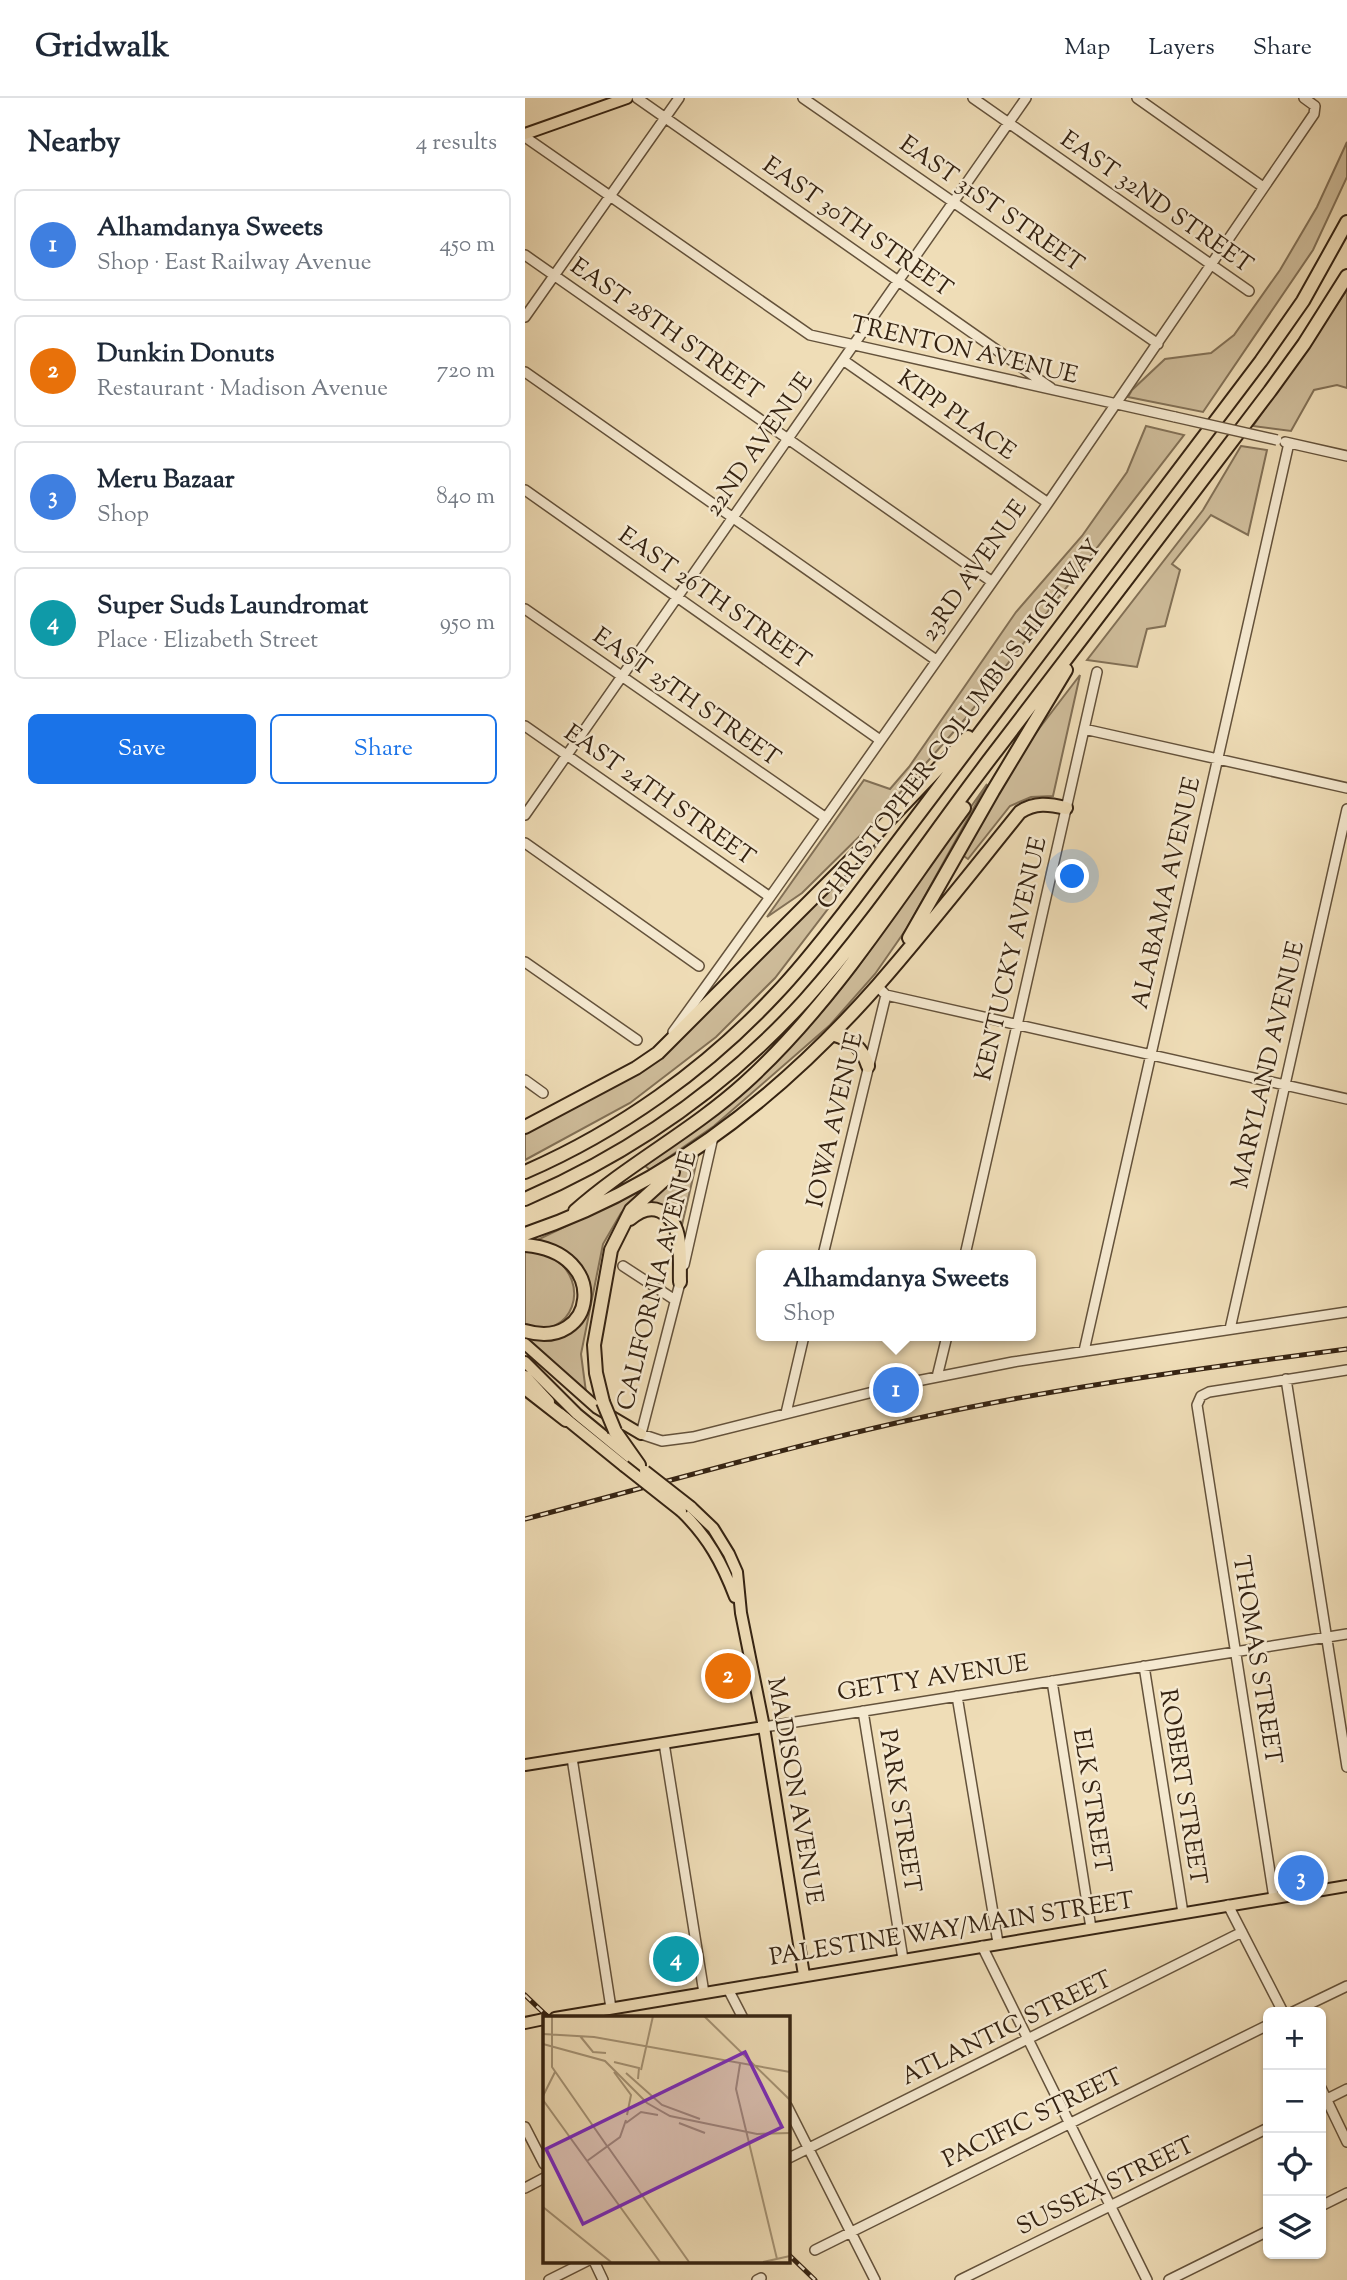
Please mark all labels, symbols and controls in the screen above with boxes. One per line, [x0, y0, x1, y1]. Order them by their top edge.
text: Gridwalk [35, 24, 169, 72]
text: Map [1064, 31, 1110, 65]
text: Layers [1148, 31, 1215, 65]
text: Share [1253, 31, 1312, 65]
text: Nearby [28, 122, 120, 165]
street label: EAST 32ND STREET [1053, 124, 1259, 282]
text: 4 results [416, 127, 497, 160]
street label: EAST 31ST STREET [892, 128, 1090, 282]
street label: EAST 30TH STREET [755, 149, 959, 307]
text: Alhamdanya Sweets [97, 210, 323, 247]
text: 1 [49, 229, 57, 262]
text: 450 m [439, 229, 495, 262]
text: Shop · East Railway Avenue [97, 247, 372, 280]
street label: EAST 28TH STREET [563, 251, 769, 409]
street label: TRENTON AVENUE [847, 308, 1081, 394]
text: Dunkin Donuts [97, 336, 274, 373]
text: 2 [48, 355, 58, 388]
text: 720 m [437, 355, 495, 388]
street label: KIPP PLACE [890, 363, 1023, 470]
street label: 22ND AVENUE [698, 366, 823, 524]
text: Restaurant · Madison Avenue [97, 373, 388, 406]
text: Meru Bazaar [97, 462, 234, 499]
text: 3 [48, 481, 58, 514]
text: 840 m [436, 481, 495, 514]
street label: 23RD AVENUE [914, 493, 1037, 649]
text: Shop [97, 499, 149, 532]
street label: EAST 26TH STREET [611, 520, 817, 678]
street label: CHRISTOPHER COLUMBUS HIGHWAY [809, 533, 1111, 917]
text: Super Suds Laundromat [97, 588, 368, 625]
text: 4 [47, 607, 59, 640]
text: 950 m [440, 607, 495, 640]
street label: EAST 25TH STREET [585, 620, 787, 776]
text: Place · Elizabeth Street [97, 625, 318, 658]
button: Save [28, 714, 256, 784]
button: Share [270, 714, 497, 784]
street label: EAST 24TH STREET [557, 717, 762, 875]
street label: ALABAMA AVENUE [1124, 773, 1210, 1012]
street label: KENTUCKY AVENUE [967, 833, 1057, 1084]
your location [1055, 859, 1089, 893]
street label: MARYLAND AVENUE [1224, 937, 1314, 1192]
street label: IOWA AVENUE [799, 1029, 873, 1211]
street label: CALIFORNIA AVENUE [609, 1147, 707, 1414]
popup [756, 1250, 1036, 1341]
text: Alhamdanya Sweets [783, 1261, 1009, 1298]
text: Shop [783, 1298, 835, 1331]
pin: 1 [873, 1364, 919, 1416]
street label: THOMAS STREET [1223, 1553, 1289, 1767]
street label: GETTY AVENUE [835, 1647, 1032, 1711]
pin: 2 [705, 1650, 751, 1702]
street label: MADISON AVENUE [757, 1675, 831, 1908]
street label: ROBERT STREET [1150, 1687, 1214, 1888]
street label: ELK STREET [1063, 1726, 1119, 1876]
street label: PARK STREET [869, 1727, 929, 1895]
pin: 3 [1278, 1852, 1324, 1904]
street label: PALESTINE WAY/MAIN STREET [767, 1884, 1137, 1976]
pin: 4 [653, 1933, 699, 1985]
street label: ATLANTIC STREET [896, 1963, 1118, 2095]
map controls [1263, 2007, 1326, 2259]
button: + [1263, 2007, 1326, 2070]
inset map [543, 2016, 789, 2262]
street label: PACIFIC STREET [937, 2061, 1129, 2177]
button: − [1263, 2070, 1326, 2133]
street label: SUSSEX STREET [1011, 2129, 1201, 2245]
button: locate [1263, 2133, 1326, 2196]
button: layers [1263, 2196, 1326, 2259]

